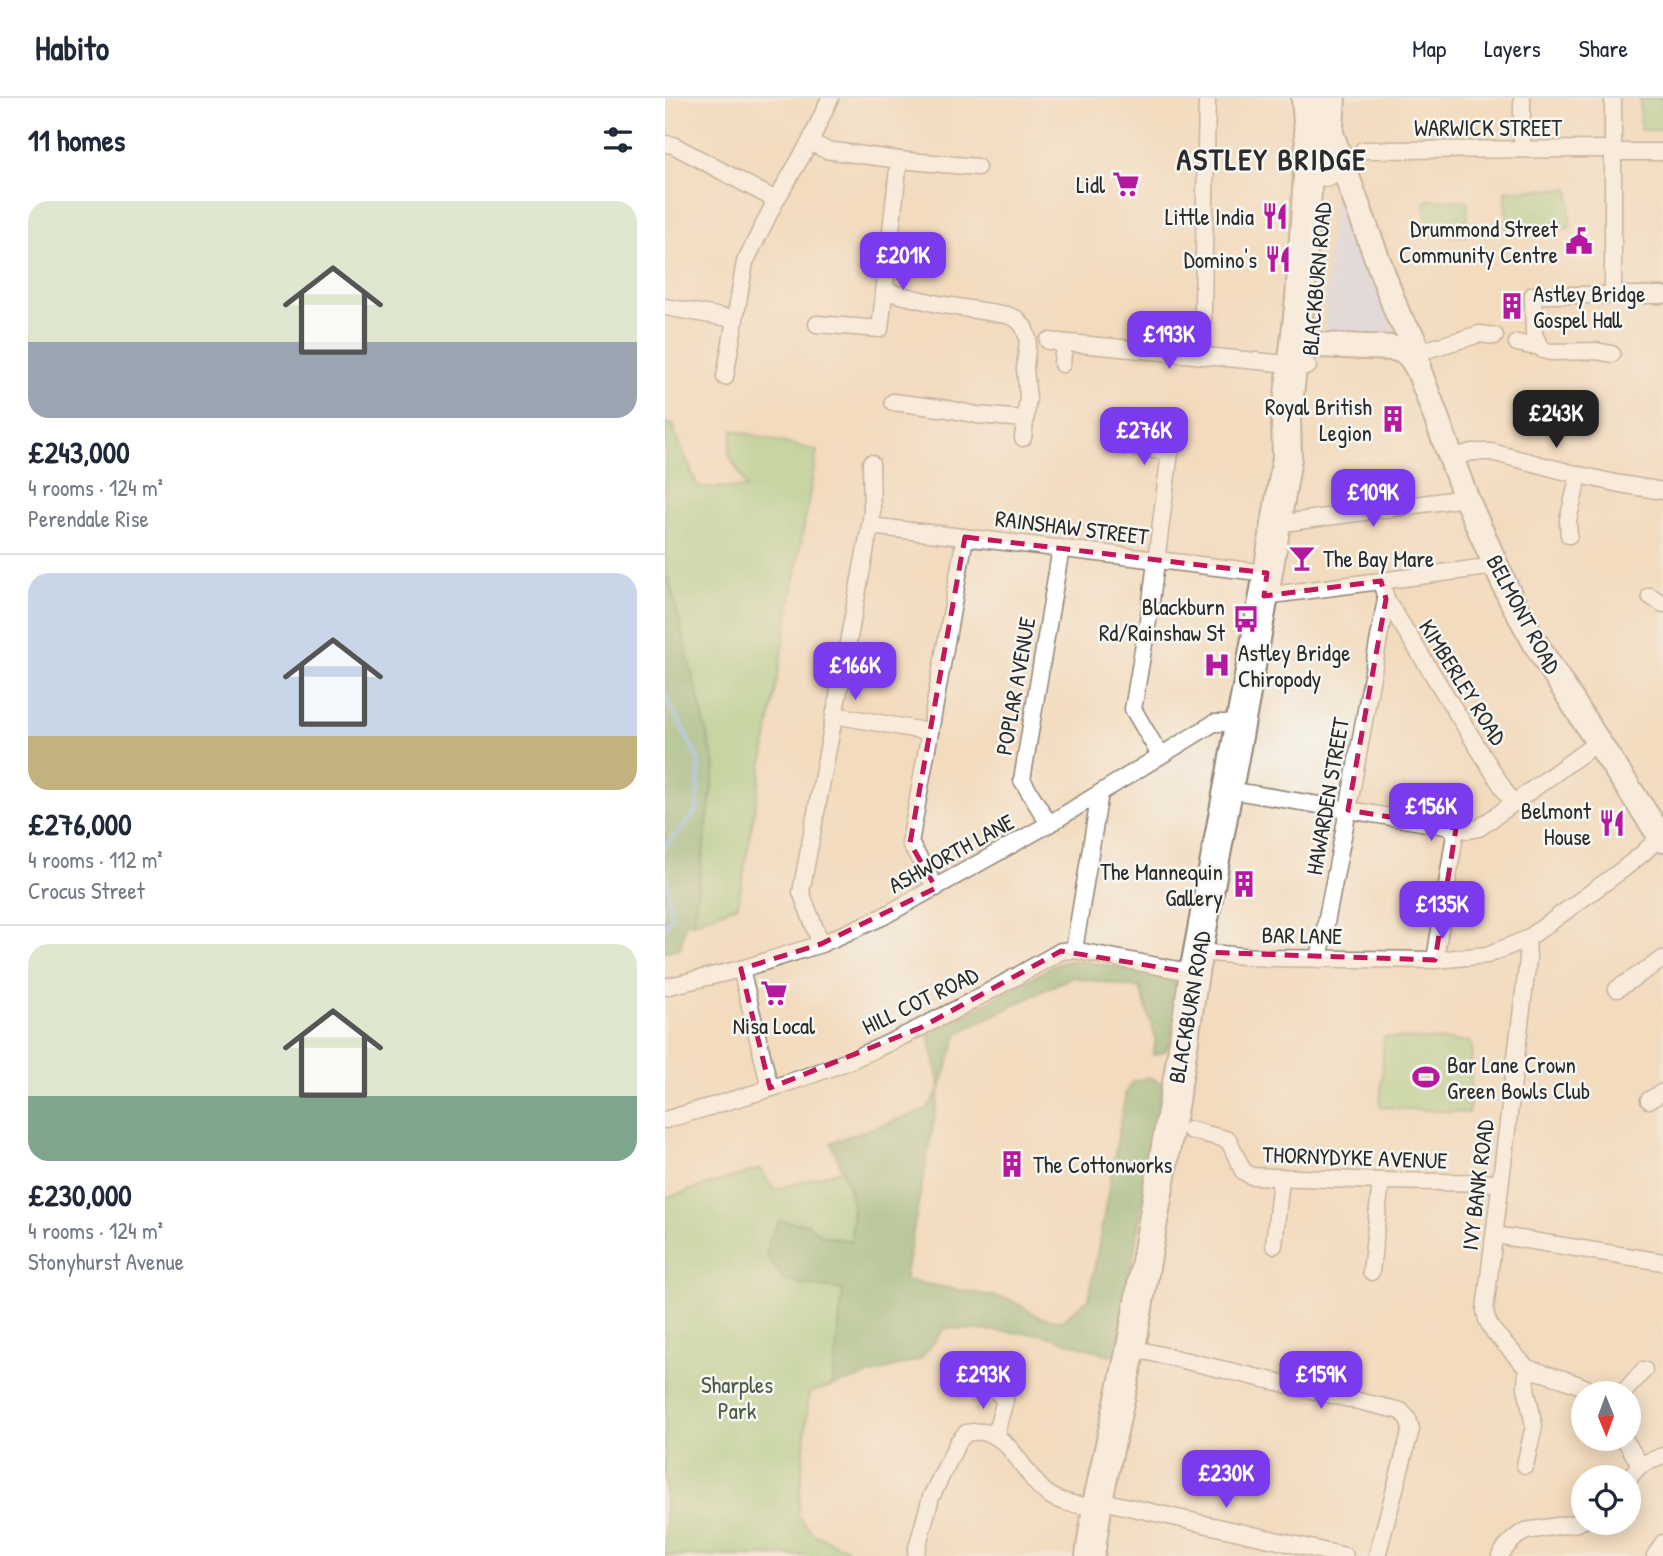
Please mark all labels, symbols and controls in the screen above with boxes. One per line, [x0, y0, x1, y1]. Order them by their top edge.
text: Habito [35, 26, 109, 70]
text: Map [1412, 32, 1446, 64]
text: Layers [1484, 32, 1541, 64]
text: Share [1579, 32, 1628, 64]
street label: WARWICK STREET [1414, 112, 1562, 143]
text: 11 homes [28, 120, 125, 160]
icon: filters [599, 121, 637, 159]
district label: ASTLEY BRIDGE [1177, 139, 1367, 179]
place label: Lidl [1076, 169, 1106, 200]
supermarket icon: Lidl [1111, 169, 1141, 199]
place label: Little India [1165, 201, 1254, 232]
restaurant icon: Little India [1260, 201, 1290, 231]
street label: BLACKBURN ROAD [1294, 201, 1338, 357]
place label: Drummond Street Community Centre [1399, 213, 1559, 270]
public building icon: Drummond Street Community Centre [1564, 226, 1594, 256]
pin: £201K [854, 232, 952, 292]
text: £201K [876, 239, 930, 270]
place label: Domino's [1184, 244, 1257, 275]
restaurant icon: Domino's [1263, 244, 1293, 274]
icon: home [270, 247, 396, 373]
place label: Astley Bridge Gospel Hall [1533, 278, 1645, 335]
building icon: Astley Bridge Gospel Hall [1497, 291, 1527, 321]
pin: £193K [1120, 312, 1218, 371]
text: £193K [1143, 318, 1195, 349]
pin: £243K [1507, 390, 1605, 450]
place label: Royal British Legion [1265, 391, 1372, 448]
text: £243K [1529, 397, 1583, 428]
building icon: Royal British Legion [1378, 404, 1408, 434]
pin: £276K [1095, 408, 1193, 467]
text: £276K [1116, 414, 1172, 445]
text: £243,000 [28, 432, 130, 472]
pin: £109K [1324, 470, 1422, 529]
text: 4 rooms · 124 m² [28, 472, 163, 503]
text: £109K [1347, 476, 1399, 507]
street label: RAINSHAW STREET [994, 502, 1151, 552]
text: Perendale Rise [28, 503, 149, 534]
bar icon: The Bay Mare [1287, 543, 1317, 573]
place label: The Bay Mare [1323, 543, 1434, 574]
street label: BELMONT ROAD [1480, 549, 1568, 679]
place label: Blackburn Rd/Rainshaw St [1099, 591, 1226, 648]
bus stop icon: Blackburn Rd/Rainshaw St [1231, 604, 1261, 634]
street label: KIMBERLEY ROAD [1412, 613, 1514, 751]
street label: POPLAR AVENUE [988, 614, 1042, 758]
icon: home [270, 619, 396, 745]
place label: Astley Bridge Chiropody [1238, 637, 1350, 694]
pin: £166K [806, 642, 904, 702]
text: £166K [829, 649, 881, 680]
hospital icon: Astley Bridge Chiropody [1202, 650, 1232, 680]
street label: HAWARDEN STREET [1298, 715, 1356, 877]
pin: £156K [1382, 784, 1480, 843]
text: £156K [1405, 790, 1457, 821]
place label: Belmont House [1521, 795, 1592, 852]
text: £276,000 [28, 804, 132, 844]
street label: ASHWORTH LANE [883, 806, 1019, 900]
restaurant icon: Belmont House [1597, 808, 1627, 838]
text: 4 rooms · 112 m² [28, 844, 163, 875]
place label: The Mannequin Gallery [1100, 856, 1223, 913]
building icon: The Mannequin Gallery [1229, 869, 1259, 899]
text: Crocus Street [28, 875, 145, 906]
pin: £135K [1393, 882, 1491, 941]
text: £135K [1415, 888, 1469, 919]
street label: BAR LANE [1261, 919, 1343, 951]
street label: BLACKBURN ROAD [1160, 929, 1218, 1085]
street label: HILL COT ROAD [857, 959, 983, 1041]
supermarket icon: Nisa Local [759, 978, 789, 1008]
icon: home [270, 990, 396, 1116]
place label: Nisa Local [733, 1010, 816, 1041]
place label: Bar Lane Crown Green Bowls Club [1447, 1049, 1590, 1106]
sports icon: Bar Lane Crown Green Bowls Club [1411, 1062, 1441, 1092]
street label: IVY BANK ROAD [1454, 1118, 1500, 1252]
street label: THORNYDYKE AVENUE [1262, 1138, 1448, 1176]
building icon: The Cottonworks [997, 1149, 1027, 1179]
place label: The Cottonworks [1033, 1149, 1173, 1180]
text: £230,000 [28, 1175, 132, 1215]
text: 4 rooms · 124 m² [28, 1215, 163, 1246]
text: Stonyhurst Avenue [28, 1246, 184, 1277]
pin: £293K [934, 1352, 1032, 1411]
pin: £159K [1272, 1352, 1370, 1411]
text: £293K [956, 1358, 1010, 1389]
text: £159K [1295, 1358, 1347, 1389]
park label: Sharples Park [701, 1369, 773, 1426]
north arrow [1571, 1381, 1641, 1451]
map controls [1571, 1381, 1641, 1535]
pin: £230K [1177, 1450, 1275, 1510]
text: £230K [1198, 1457, 1254, 1488]
button: locate [1571, 1465, 1641, 1535]

